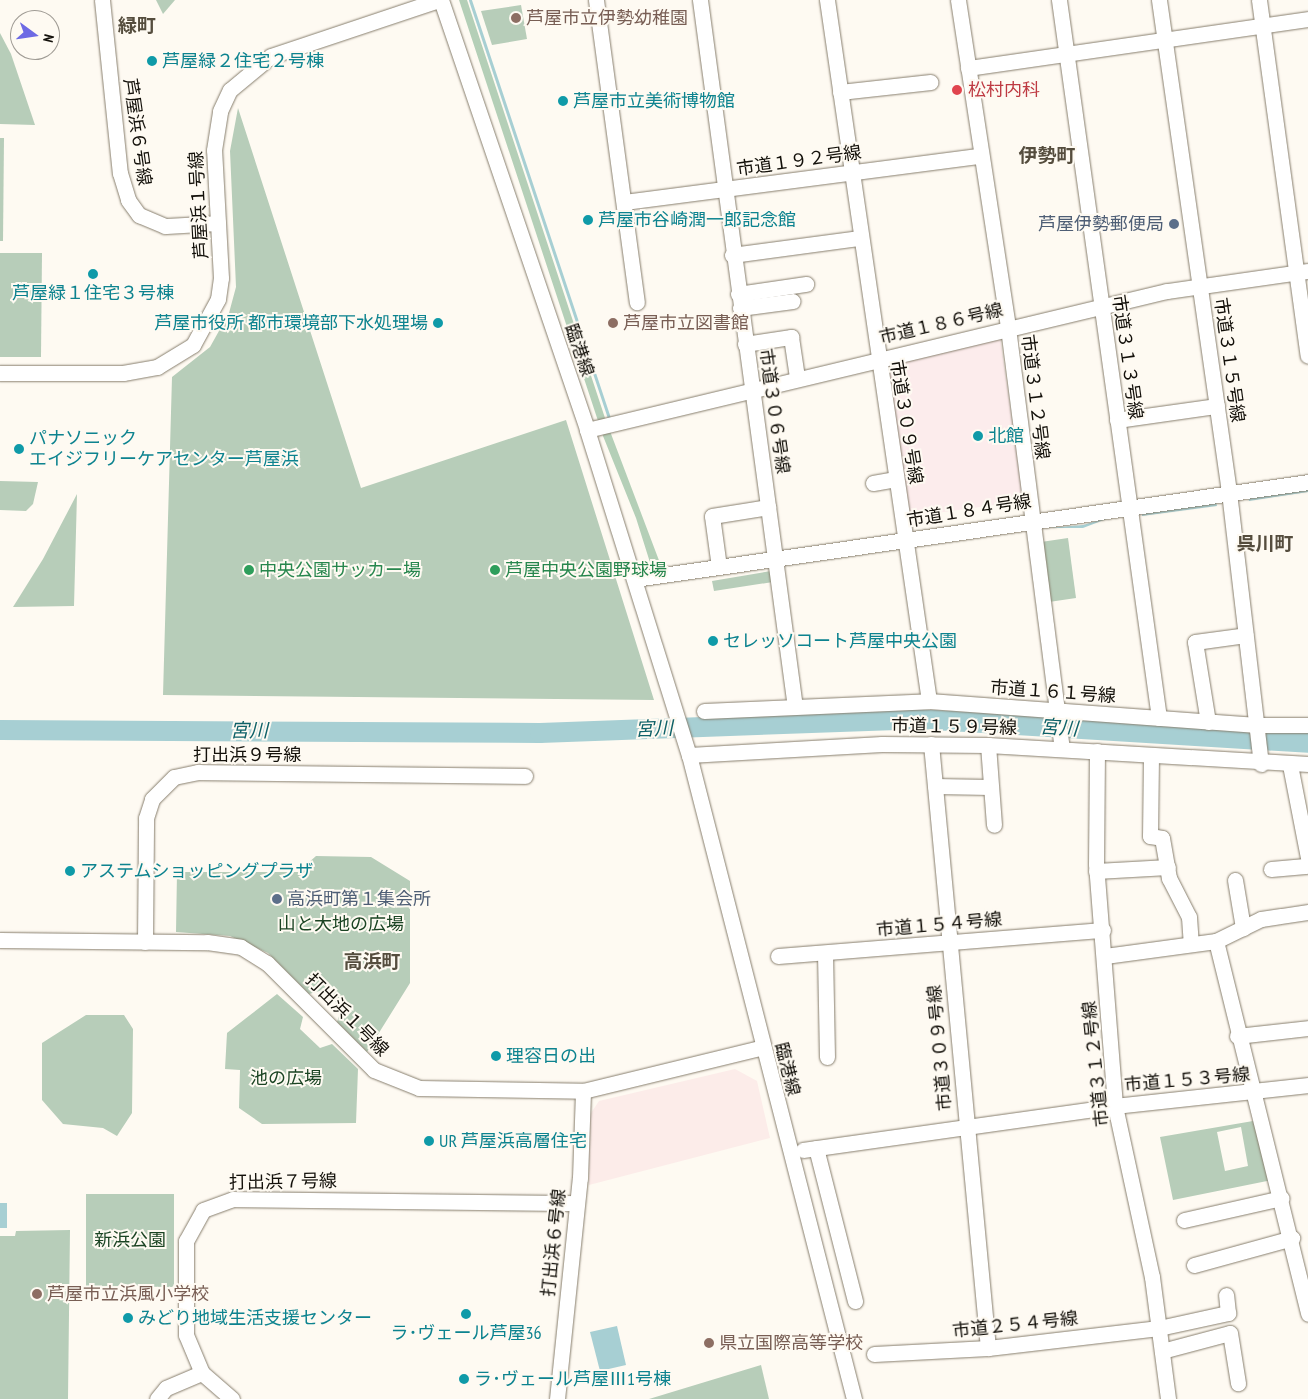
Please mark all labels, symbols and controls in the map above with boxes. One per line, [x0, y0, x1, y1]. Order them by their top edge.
place label: 芦屋市立伊勢幼稚園 [526, 7, 688, 29]
north arrow [10, 10, 60, 60]
marker: 芦屋市立伊勢幼稚園 [510, 12, 522, 24]
district label: 緑町 [118, 15, 156, 37]
text: N [39, 33, 58, 44]
place label: 芦屋緑２住宅２号棟 [162, 50, 324, 72]
marker: 芦屋緑２住宅２号棟 [146, 55, 158, 67]
street label: 芦屋浜６号線 [119, 77, 155, 187]
place label: 松村内科 [968, 79, 1040, 101]
marker: 松村内科 [950, 83, 964, 97]
place label: 芦屋市立美術博物館 [573, 90, 735, 112]
marker: 芦屋市立美術博物館 [557, 95, 569, 107]
street label: 市道１９２号線 [735, 142, 863, 180]
district label: 伊勢町 [1019, 145, 1075, 167]
street label: 芦屋浜１号線 [185, 151, 213, 259]
place label: 芦屋市谷崎潤一郎記念館 [598, 209, 796, 231]
place label: 芦屋伊勢郵便局 [1038, 213, 1164, 235]
marker: 芦屋市谷崎潤一郎記念館 [582, 214, 594, 226]
marker: 芦屋伊勢郵便局 [1168, 218, 1180, 230]
marker: 芦屋緑１住宅３号棟 [87, 268, 99, 280]
place label: 芦屋緑１住宅３号棟 [12, 282, 174, 304]
street label: 市道３１３号線 [1108, 293, 1146, 421]
street label: 市道３１５号線 [1210, 296, 1248, 424]
street label: 市道１８６号線 [877, 299, 1005, 349]
place label: 芦屋市役所 都市環境部下水処理場 [154, 312, 428, 334]
place label: 芦屋市立図書館 [623, 312, 749, 334]
marker: 芦屋市役所 都市環境部下水処理場 [432, 317, 444, 329]
marker: 芦屋市立図書館 [607, 317, 619, 329]
street label: 臨港線 [560, 321, 598, 379]
street label: 市道３１２号線 [1017, 333, 1053, 461]
street label: 市道３０６号線 [755, 347, 793, 475]
street label: 市道３０９号線 [885, 358, 927, 486]
place label: 北館 [988, 425, 1024, 447]
place label: パナソニック エイジフリーケアセンター芦屋浜 [29, 428, 299, 470]
marker: 北館 [972, 430, 984, 442]
marker: パナソニック エイジフリーケアセンター芦屋浜 [13, 443, 25, 455]
street label: 市道１８４号線 [905, 490, 1033, 532]
district label: 呉川町 [1237, 533, 1293, 555]
place label: 中央公園サッカー場 [259, 559, 421, 581]
place label: 芦屋中央公園野球場 [505, 559, 667, 581]
marker: 中央公園サッカー場 [243, 564, 255, 576]
marker: 芦屋中央公園野球場 [489, 564, 501, 576]
place label: セレッソコート芦屋中央公園 [723, 630, 957, 652]
marker: セレッソコート芦屋中央公園 [707, 635, 719, 647]
street label: 市道１６１号線 [989, 677, 1117, 707]
street label: 市道１５９号線 [891, 715, 1017, 739]
water label: 宮川 [1039, 715, 1079, 741]
water label: 宮川 [635, 717, 673, 741]
water label: 宮川 [230, 720, 268, 742]
street label: 打出浜９号線 [193, 744, 301, 766]
place label: アステムショッピングプラザ [80, 860, 314, 882]
marker: アステムショッピングプラザ [64, 865, 76, 877]
place label: 高浜町第１集会所 [287, 888, 431, 910]
marker: 高浜町第１集会所 [271, 893, 283, 905]
street label: 市道１５４号線 [875, 909, 1003, 941]
park label: 山と大地の広場 [278, 913, 404, 935]
district label: 高浜町 [344, 951, 400, 973]
street label: 打出浜１号線 [301, 969, 393, 1061]
street label: 市道３０９号線 [924, 984, 956, 1112]
street label: 市道３１２号線 [1079, 1000, 1113, 1128]
street label: 臨港線 [770, 1040, 804, 1098]
place label: 理容日の出 [506, 1045, 596, 1067]
marker: 理容日の出 [490, 1050, 502, 1062]
street label: 市道１５３号線 [1123, 1064, 1251, 1096]
park label: 池の広場 [250, 1067, 322, 1089]
place label: UR 芦屋浜高層住宅 [439, 1130, 587, 1152]
marker: UR 芦屋浜高層住宅 [423, 1135, 435, 1147]
street label: 打出浜７号線 [229, 1170, 337, 1194]
street label: 打出浜６号線 [538, 1188, 570, 1298]
park label: 新浜公園 [94, 1229, 166, 1251]
place label: 芦屋市立浜風小学校 [47, 1283, 209, 1305]
marker: 芦屋市立浜風小学校 [31, 1288, 43, 1300]
place label: みどり地域生活支援センター [138, 1307, 372, 1329]
marker: ラ･ヴェール芦屋36 [460, 1308, 472, 1320]
street label: 市道２５４号線 [951, 1308, 1079, 1342]
marker: みどり地域生活支援センター [122, 1312, 134, 1324]
place label: ラ･ヴェール芦屋36 [390, 1322, 542, 1344]
place label: 県立国際高等学校 [719, 1332, 863, 1354]
marker: 県立国際高等学校 [703, 1337, 715, 1349]
place label: ラ･ヴェール芦屋Ⅲ1号棟 [474, 1368, 671, 1390]
marker: ラ･ヴェール芦屋Ⅲ1号棟 [458, 1373, 470, 1385]

